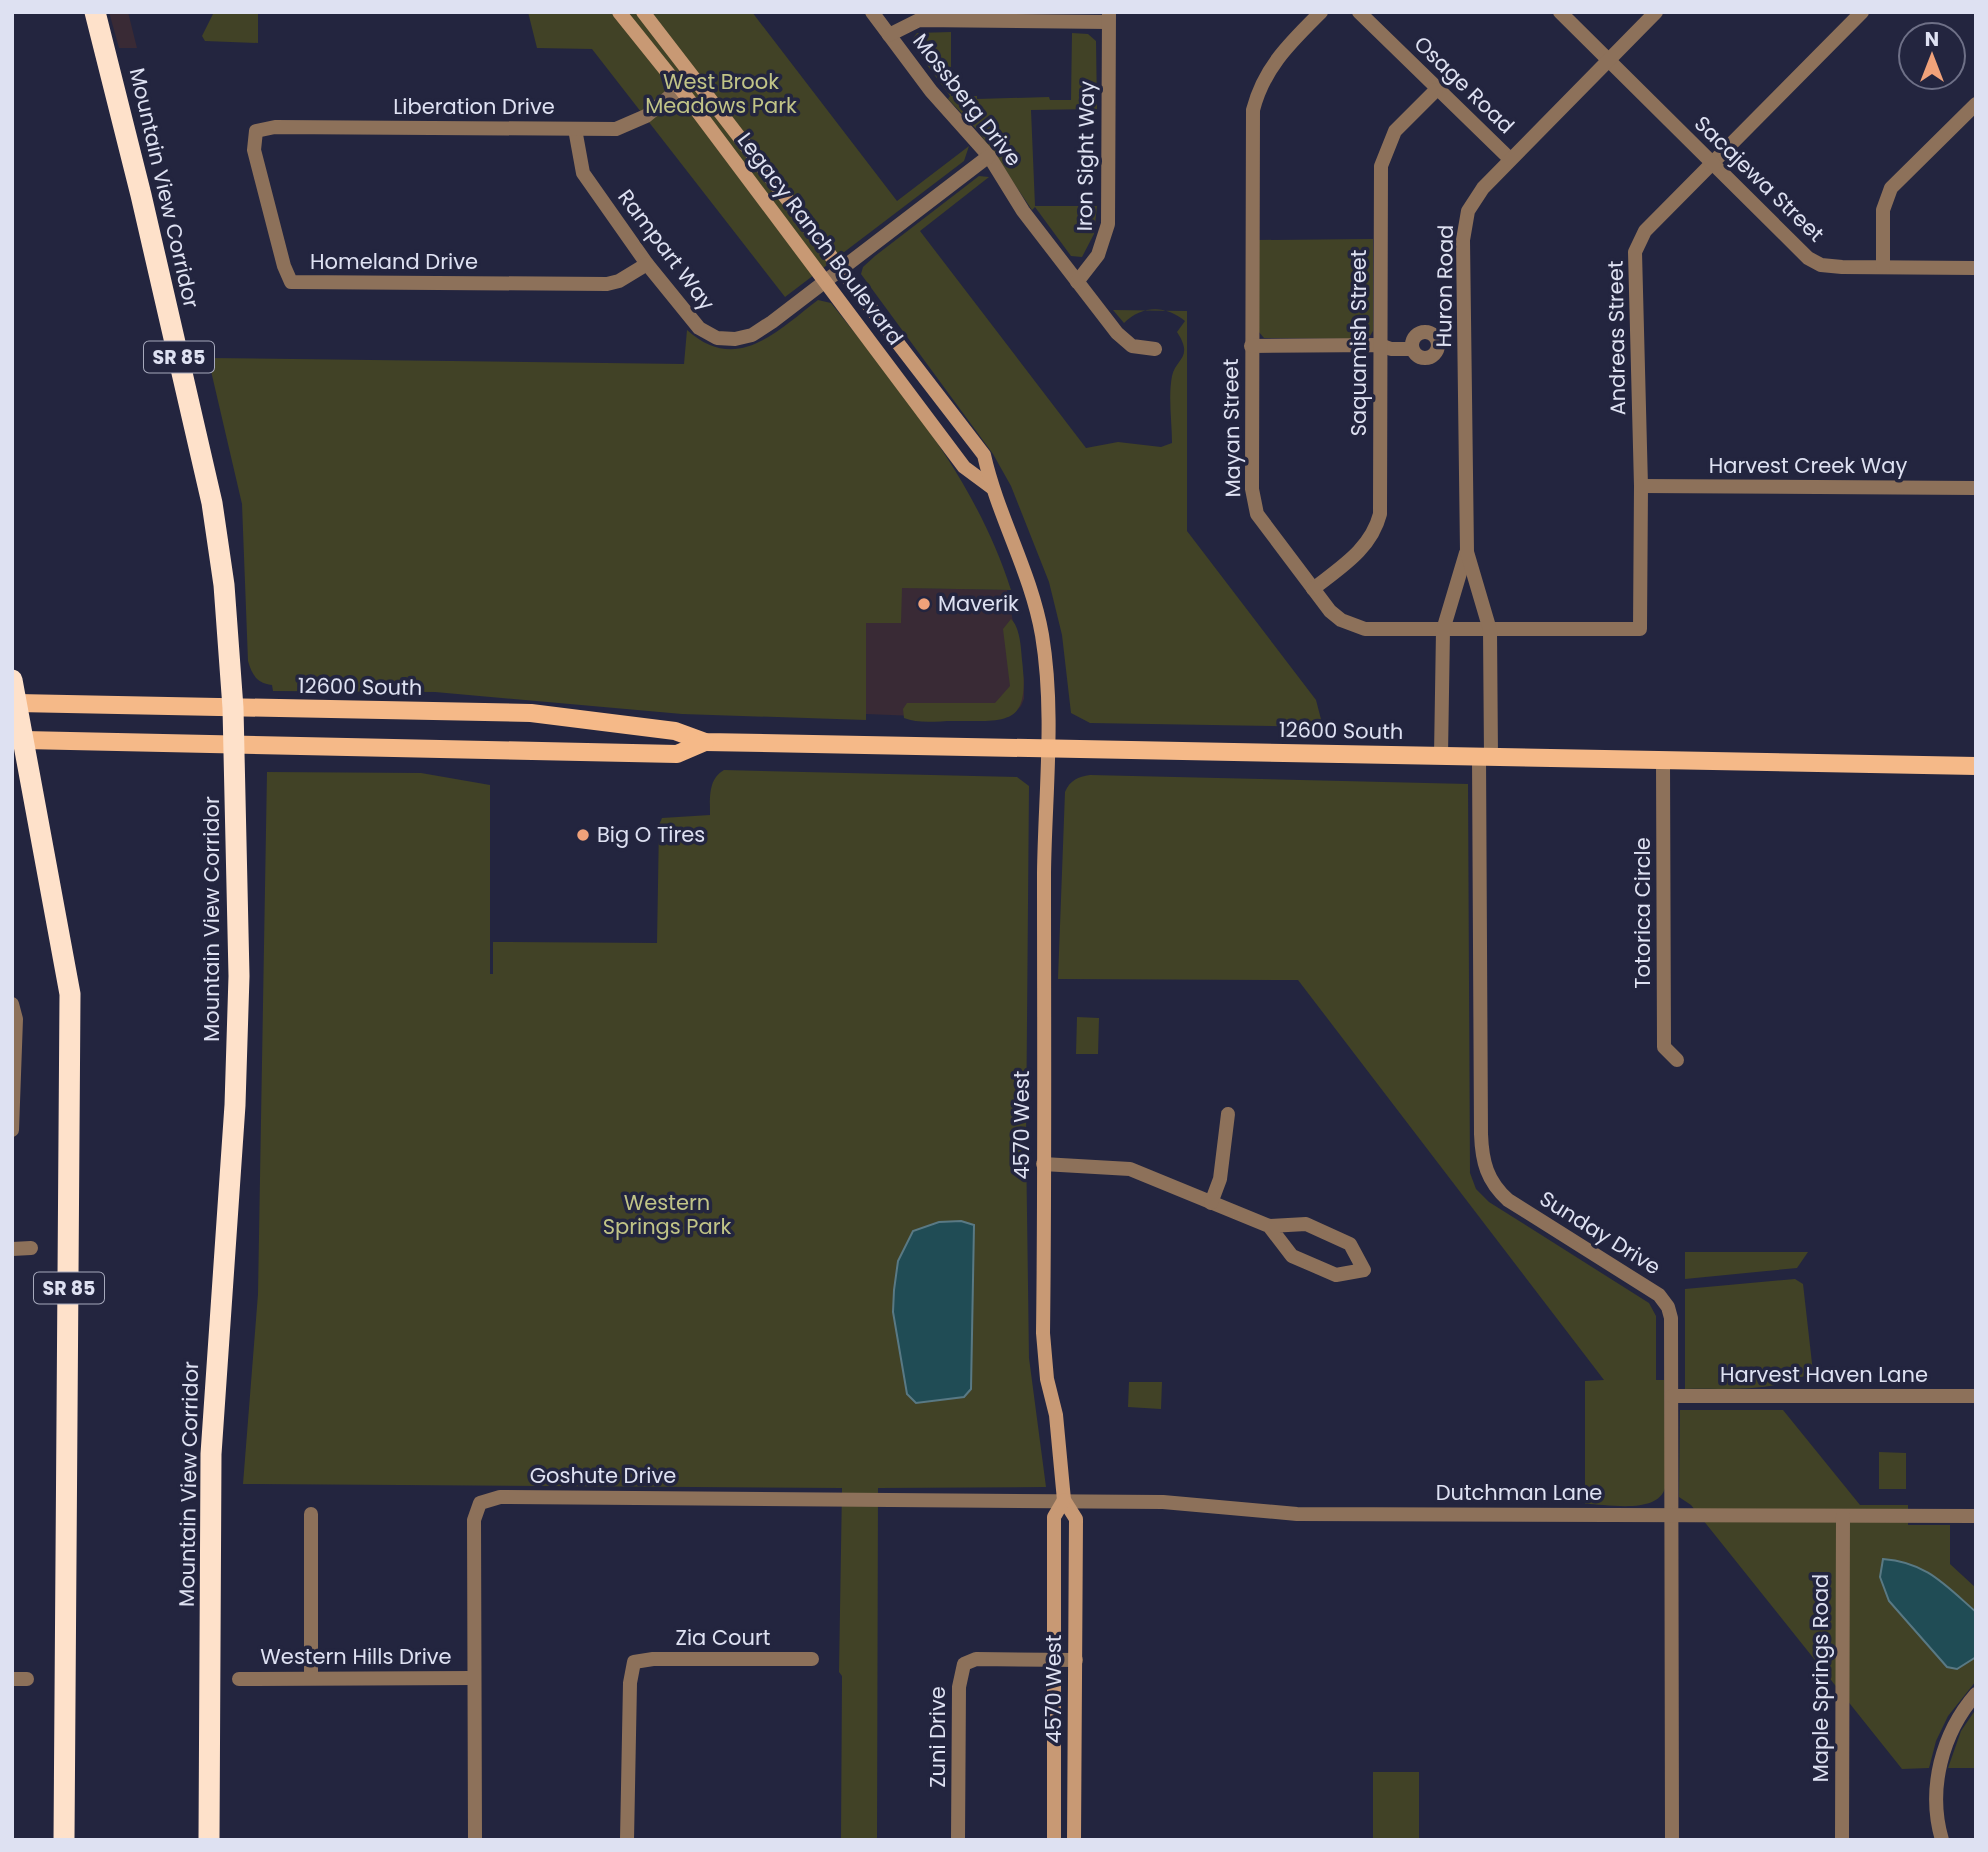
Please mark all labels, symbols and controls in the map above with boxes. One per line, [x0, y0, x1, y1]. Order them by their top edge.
north arrow [1897, 21, 1967, 91]
text: N [1925, 26, 1939, 53]
street label: Mossberg Drive [906, 27, 1028, 172]
street label: Osage Road [1408, 29, 1521, 140]
street label: Mountain View Corridor [123, 65, 206, 311]
park label: West Brook Meadows Park [645, 67, 797, 120]
street label: Iron Sight Way [1070, 80, 1101, 231]
street label: Liberation Drive [393, 92, 555, 121]
street label: Sacajewa Street [1688, 109, 1831, 248]
street label: Legacy Ranch Boulevard [731, 127, 910, 351]
street label: Rampart Way [611, 183, 722, 316]
street label: Huron Road [1429, 224, 1460, 348]
street label: Homeland Drive [310, 247, 478, 276]
street label: Saquamish Street [1344, 250, 1373, 436]
street label: Andreas Street [1601, 260, 1632, 416]
road number: SR 85 [144, 342, 214, 372]
street label: Mayan Street [1216, 358, 1247, 498]
street label: Harvest Creek Way [1709, 451, 1907, 480]
place label: Maverik [938, 589, 1019, 618]
marker: Maverik [916, 596, 932, 612]
street label: 12600 South [298, 671, 422, 702]
street label: 12600 South [1279, 715, 1403, 746]
street label: Mountain View Corridor [197, 796, 226, 1042]
place label: Big O Tires [597, 820, 705, 849]
marker: Big O Tires [575, 827, 591, 843]
street label: Totorica Circle [1628, 837, 1657, 989]
street label: 4570 West [1007, 1071, 1036, 1179]
street label: Sunday Drive [1534, 1184, 1666, 1281]
park label: Western Springs Park [603, 1188, 732, 1241]
road number: SR 85 [34, 1272, 104, 1304]
street label: Harvest Haven Lane [1720, 1360, 1928, 1389]
street label: Mountain View Corridor [172, 1361, 205, 1607]
street label: Goshute Drive [530, 1461, 676, 1490]
street label: Dutchman Lane [1436, 1478, 1602, 1507]
street label: Maple Springs Road [1806, 1574, 1835, 1782]
street label: Zia Court [676, 1623, 770, 1652]
street label: 4570 West [1039, 1635, 1068, 1743]
street label: Western Hills Drive [260, 1642, 452, 1671]
street label: Zuni Drive [923, 1686, 952, 1788]

